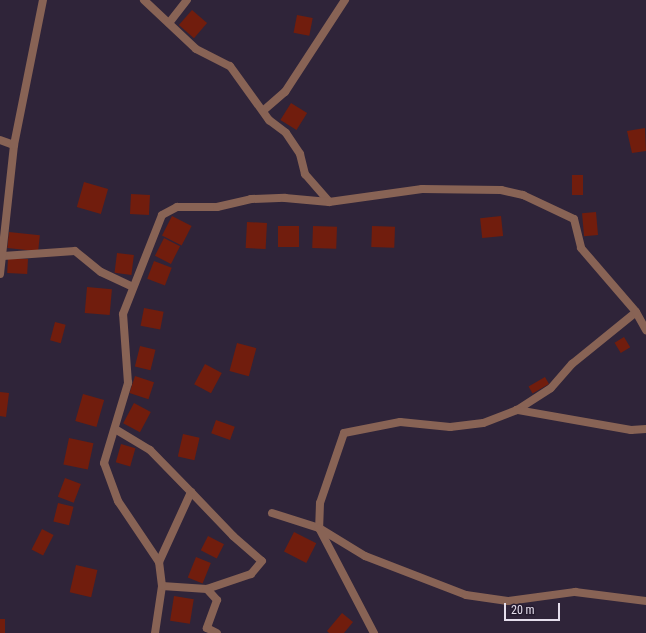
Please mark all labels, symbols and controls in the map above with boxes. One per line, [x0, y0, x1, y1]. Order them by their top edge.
scale bar [506, 595, 562, 621]
text: 20 m [511, 603, 535, 617]

